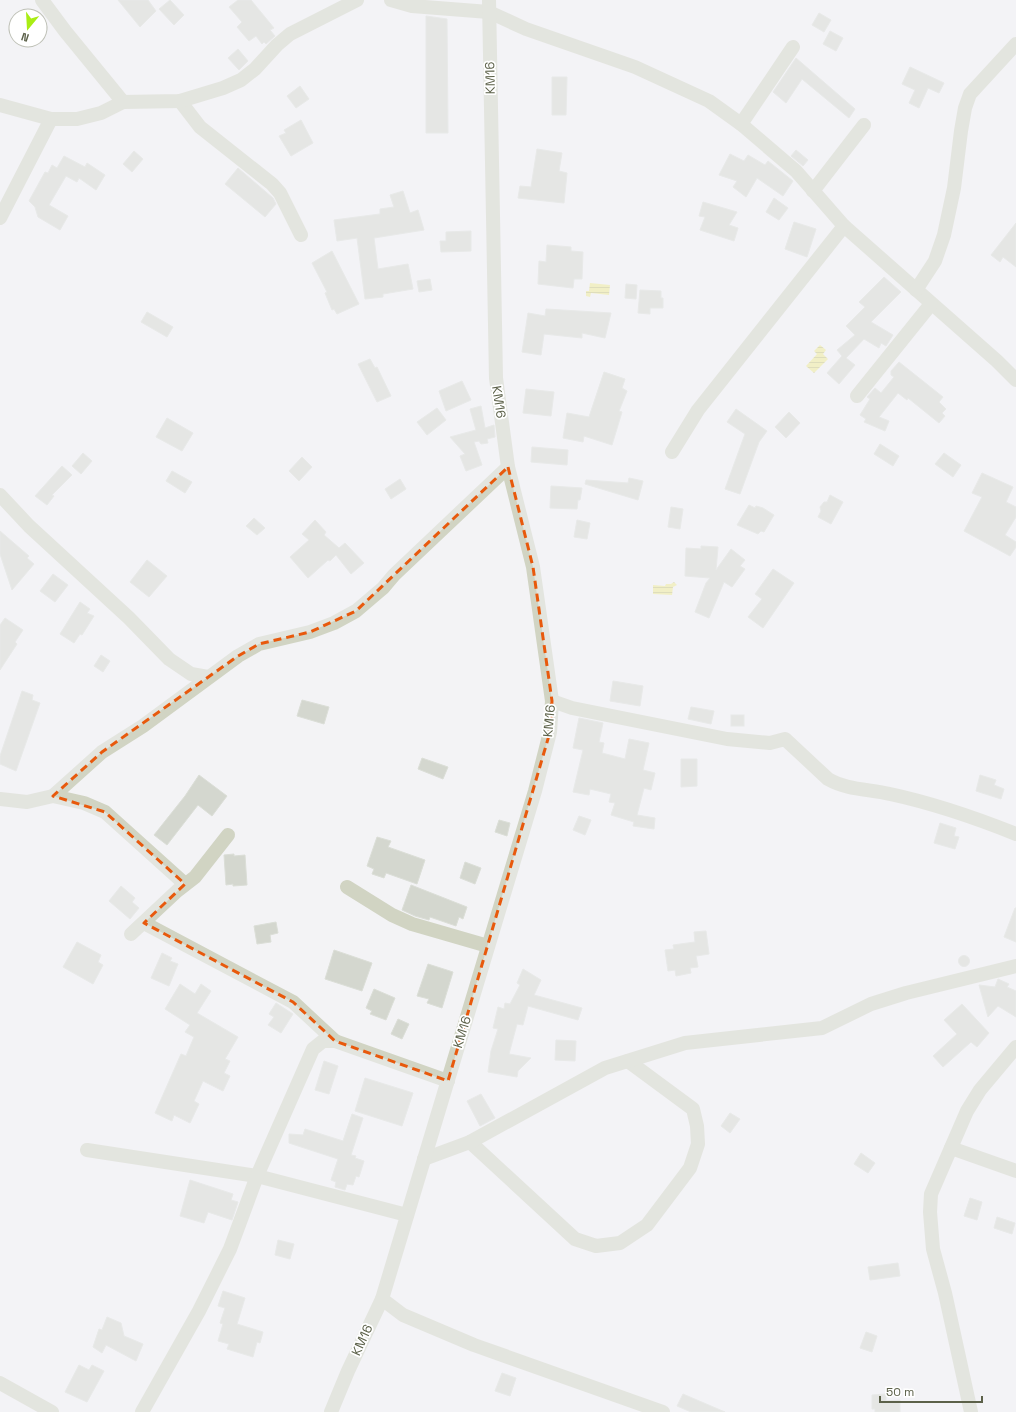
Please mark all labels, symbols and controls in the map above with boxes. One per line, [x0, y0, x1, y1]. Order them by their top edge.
north arrow [8, 8, 48, 48]
text: N [19, 30, 31, 45]
street label: KM16 [481, 62, 499, 94]
street label: KM16 [488, 385, 510, 419]
street label: KM16 [539, 704, 559, 738]
street label: KM16 [449, 1014, 475, 1050]
street label: KM16 [347, 1322, 377, 1358]
scale bar [880, 1378, 982, 1404]
text: 50 m [886, 1384, 914, 1400]

